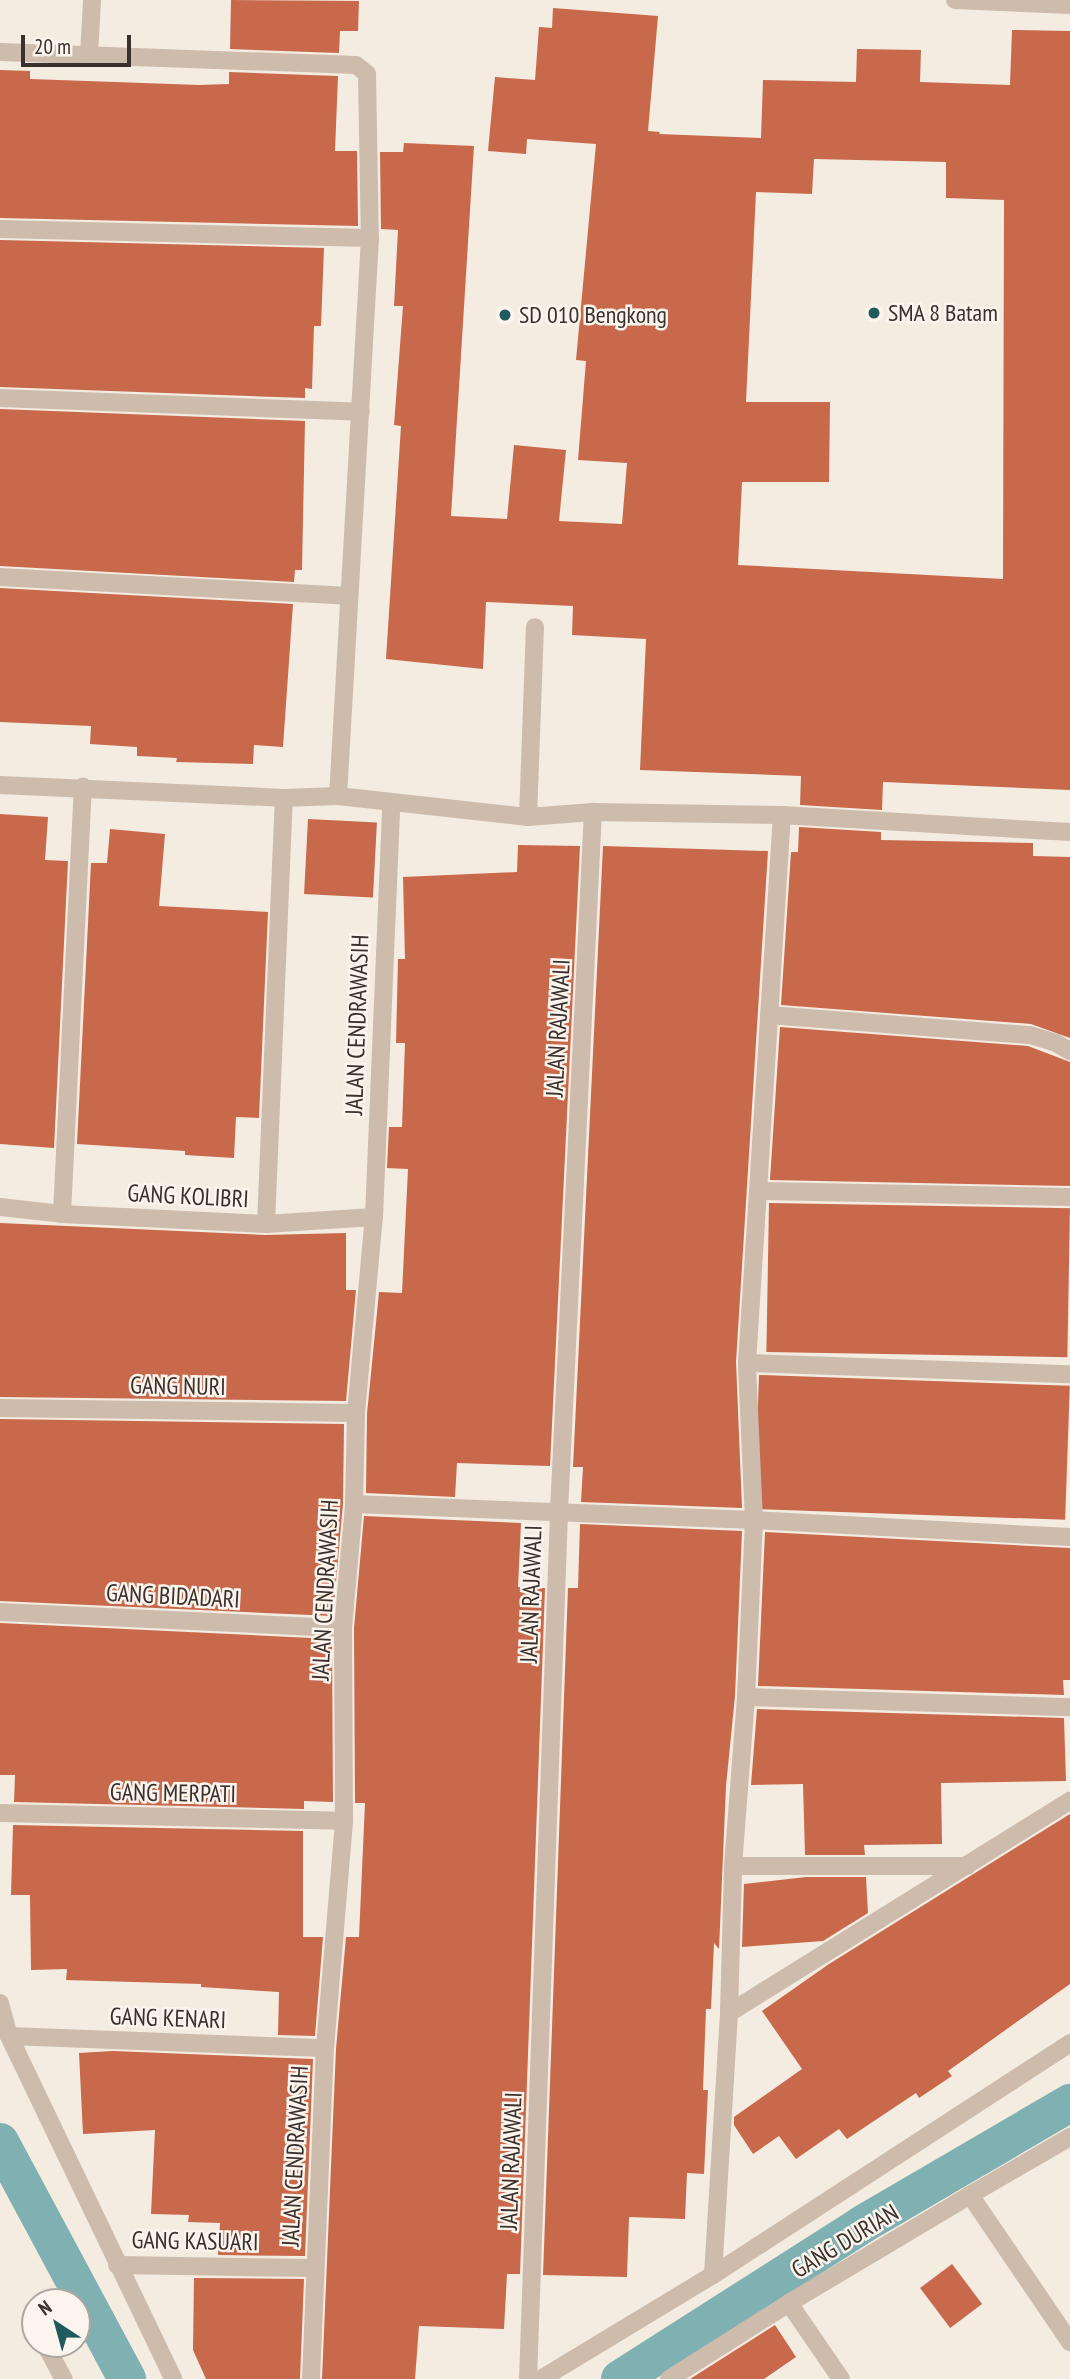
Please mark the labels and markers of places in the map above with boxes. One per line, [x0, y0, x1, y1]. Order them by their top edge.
place label: SMA 8 Batam [888, 299, 999, 327]
place label: SD 010 Bengkong [519, 301, 667, 329]
marker: SMA 8 Batam [866, 305, 882, 321]
marker: SD 010 Bengkong [497, 307, 513, 323]

